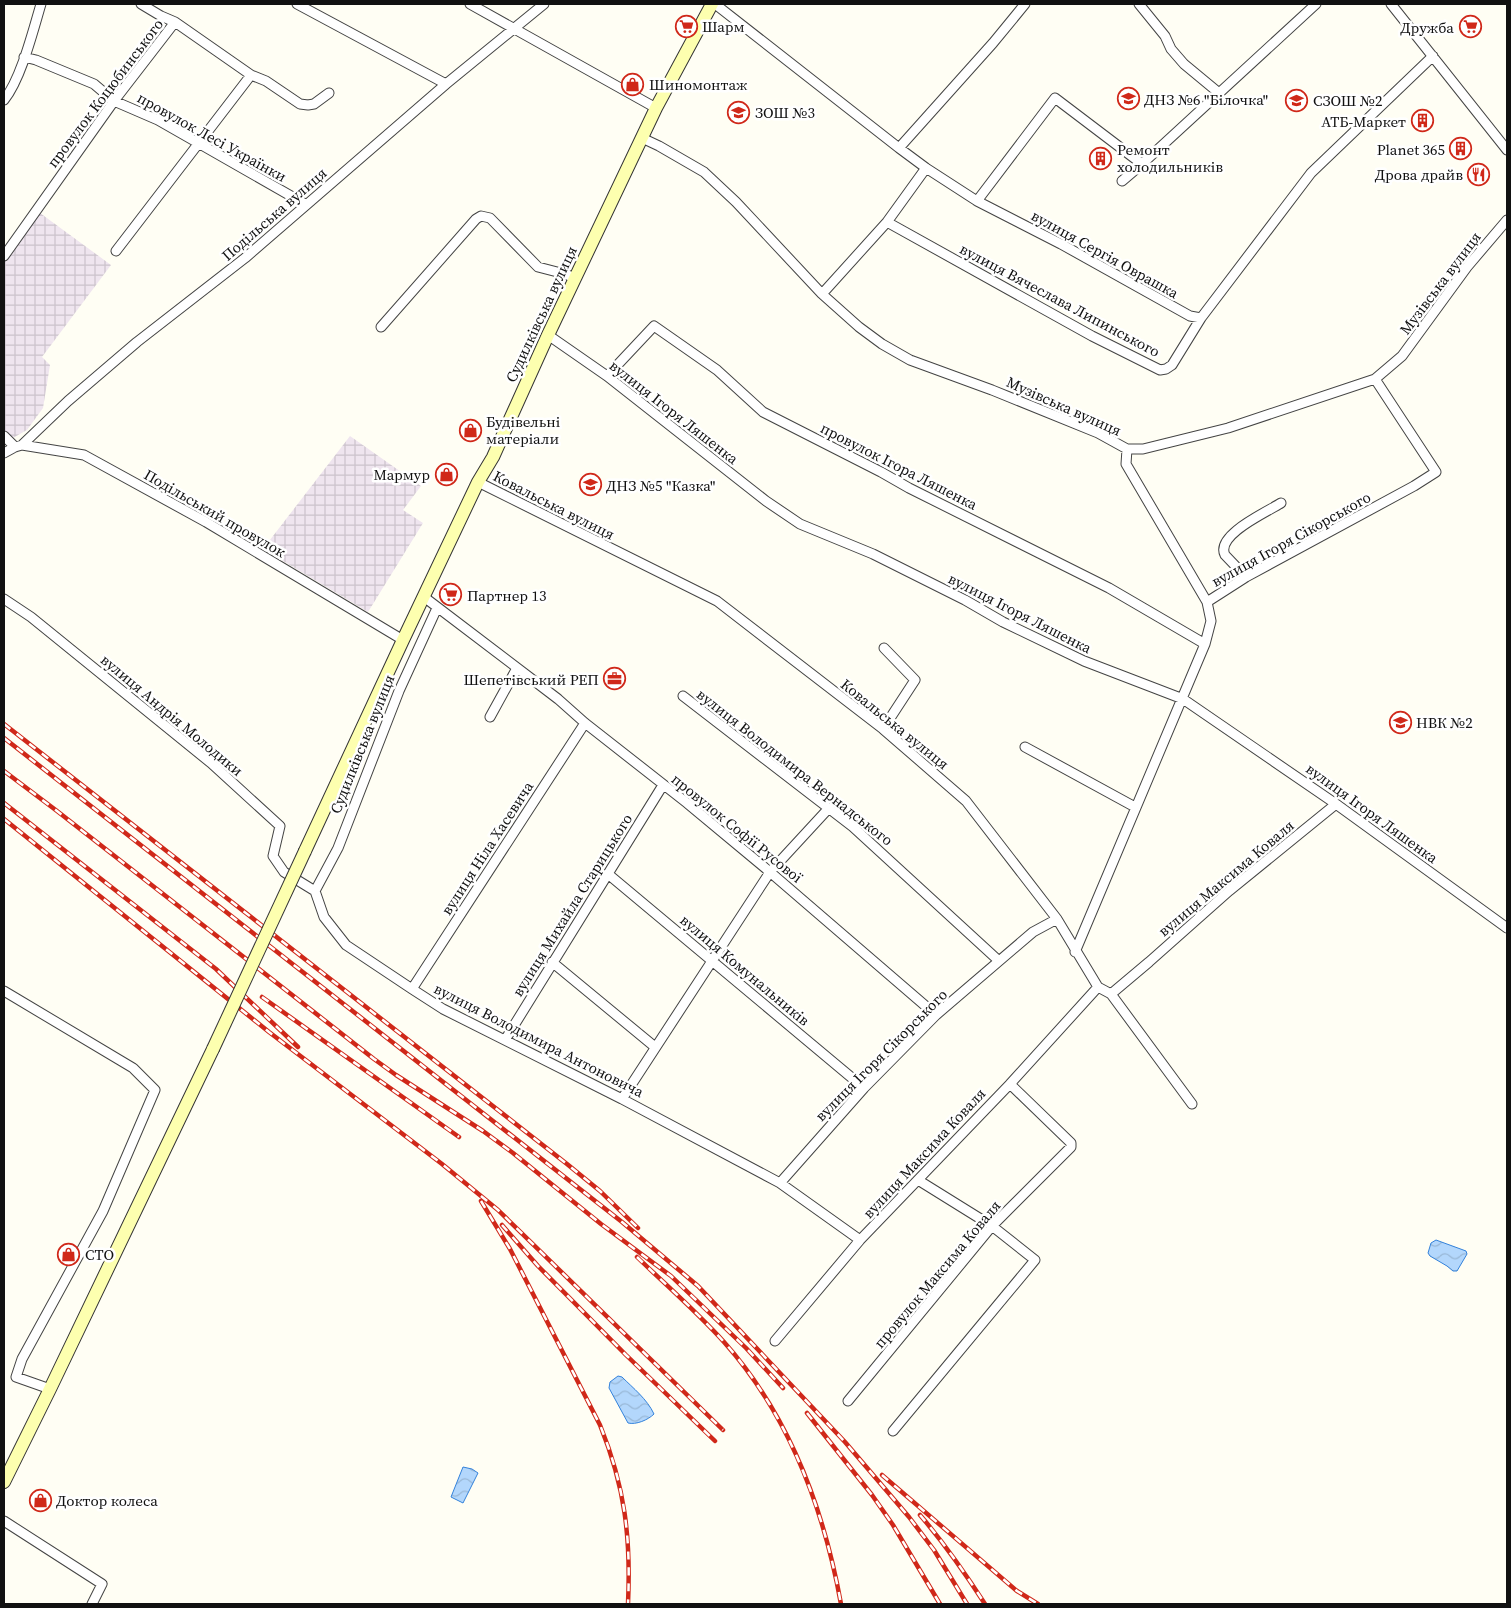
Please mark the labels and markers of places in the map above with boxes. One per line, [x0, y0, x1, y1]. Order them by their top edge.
supermarket icon: Шарм [674, 14, 698, 38]
supermarket icon: Дружба [1458, 15, 1482, 39]
place label: Шарм [702, 16, 745, 37]
place label: Дружба [1400, 17, 1454, 38]
shop icon: Шиномонтаж [621, 72, 645, 96]
place label: Шиномонтаж [649, 74, 748, 95]
school or university icon: ДНЗ №6 "Білочка" [1116, 87, 1140, 111]
school or university icon: СЗОШ №2 [1285, 88, 1309, 112]
place label: ДНЗ №6 "Білочка" [1144, 89, 1268, 110]
place label: СЗОШ №2 [1313, 90, 1383, 111]
school or university icon: ЗОШ №3 [727, 100, 751, 124]
place label: ЗОШ №3 [755, 102, 815, 123]
building icon: АТБ-Маркет [1410, 109, 1434, 133]
place label: АТБ-Маркет [1321, 111, 1406, 132]
building icon: Planet 365 [1449, 137, 1473, 161]
place label: Ремонт холодильників [1117, 139, 1223, 177]
place label: Planet 365 [1377, 139, 1445, 160]
building icon: Ремонт холодильників [1089, 146, 1113, 170]
restaurant icon: Дрова драйв [1467, 162, 1491, 186]
place label: Дрова драйв [1375, 164, 1463, 185]
place label: Будівельні матеріали [486, 411, 560, 449]
shop icon: Будівельні матеріали [458, 418, 482, 442]
shop icon: Мармур [434, 462, 458, 486]
place label: Мармур [373, 464, 430, 485]
school or university icon: ДНЗ №5 "Казка" [578, 473, 602, 497]
place label: ДНЗ №5 "Казка" [606, 475, 715, 496]
supermarket icon: Партнер 13 [439, 583, 463, 607]
place label: Партнер 13 [467, 585, 546, 606]
office icon: Шепетівський РЕП [603, 667, 627, 691]
place label: Шепетівський РЕП [464, 669, 599, 690]
school or university icon: НВК №2 [1388, 710, 1412, 734]
place label: НВК №2 [1416, 712, 1473, 733]
shop icon: СТО [57, 1242, 81, 1266]
place label: СТО [85, 1244, 114, 1265]
shop icon: Доктор колеса [28, 1488, 52, 1512]
place label: Доктор колеса [56, 1490, 158, 1511]

